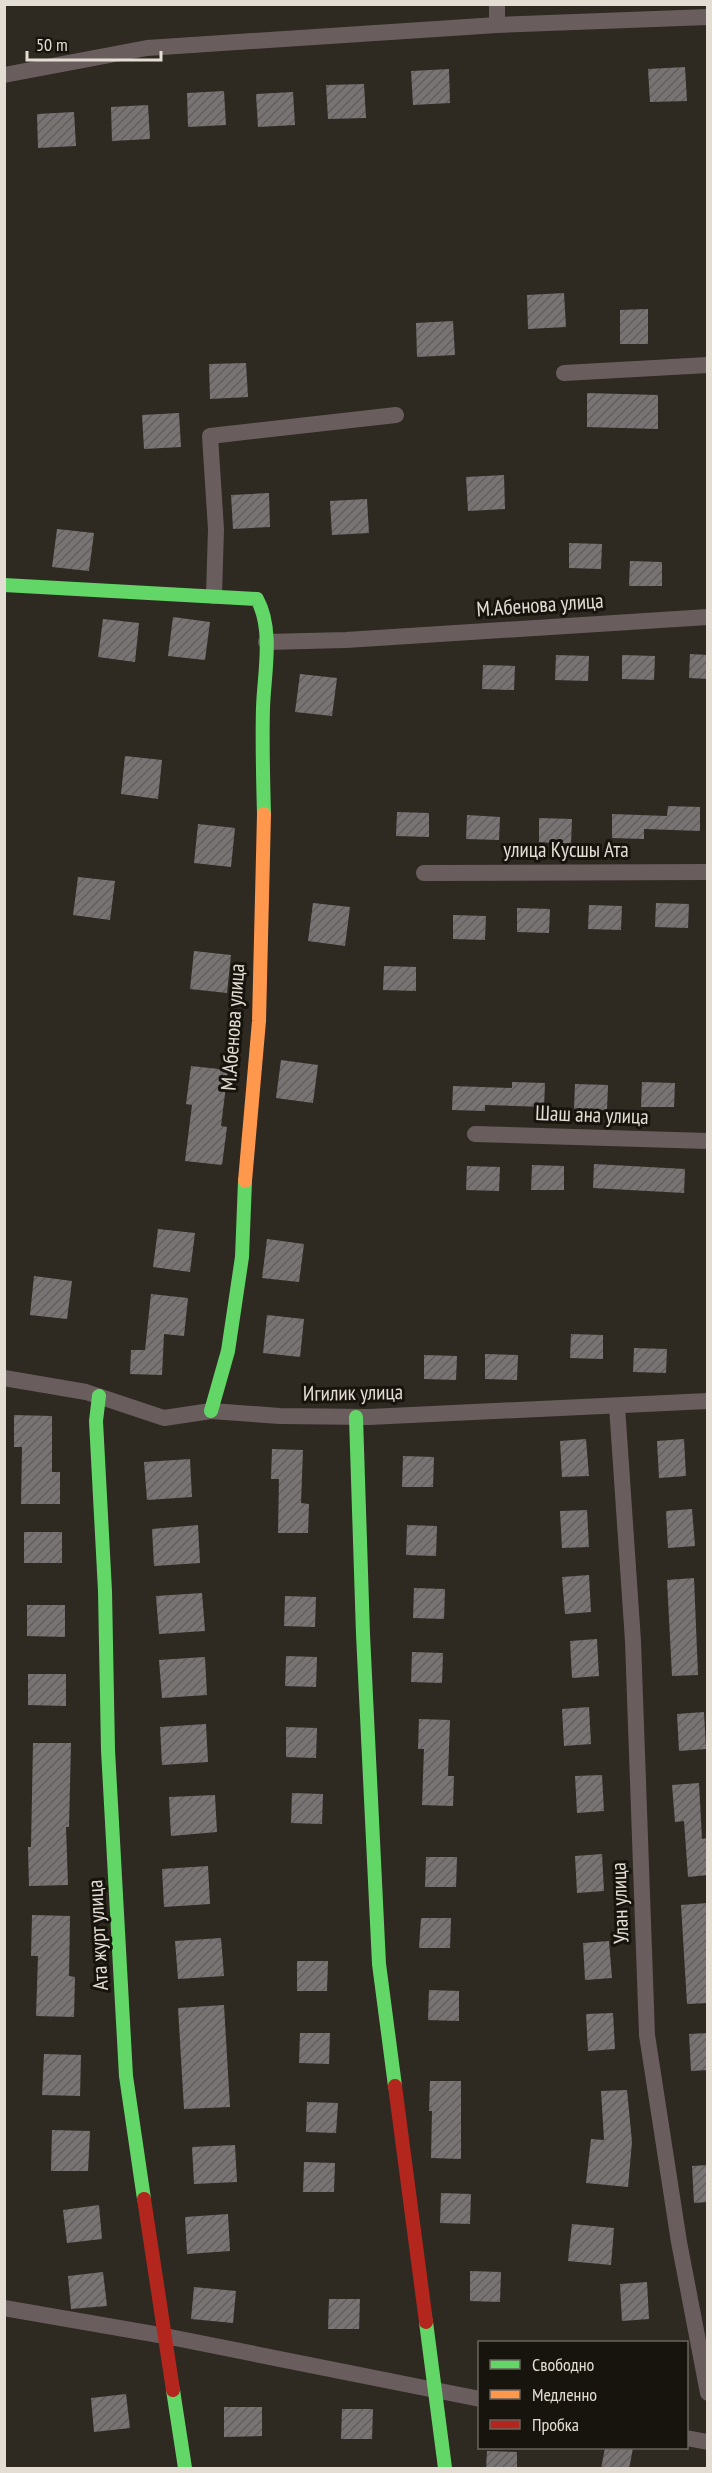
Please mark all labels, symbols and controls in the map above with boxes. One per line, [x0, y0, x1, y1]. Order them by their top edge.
scale bar [27, 24, 160, 62]
text: 50 m [36, 33, 68, 56]
street label: М.Абенова улица [476, 587, 604, 622]
street label: улица Кусшы Ата [503, 836, 629, 863]
street label: М.Абенова улица [215, 963, 250, 1091]
street label: Шаш ана улица [535, 1099, 649, 1130]
street label: Игилик улица [303, 1378, 403, 1407]
street label: Улан улица [605, 1862, 634, 1944]
street label: Ата журт улица [81, 1879, 114, 1991]
legend [478, 2341, 688, 2449]
text: Свободно [532, 2353, 595, 2376]
text: Медленно [532, 2383, 597, 2406]
text: Пробка [532, 2413, 579, 2436]

